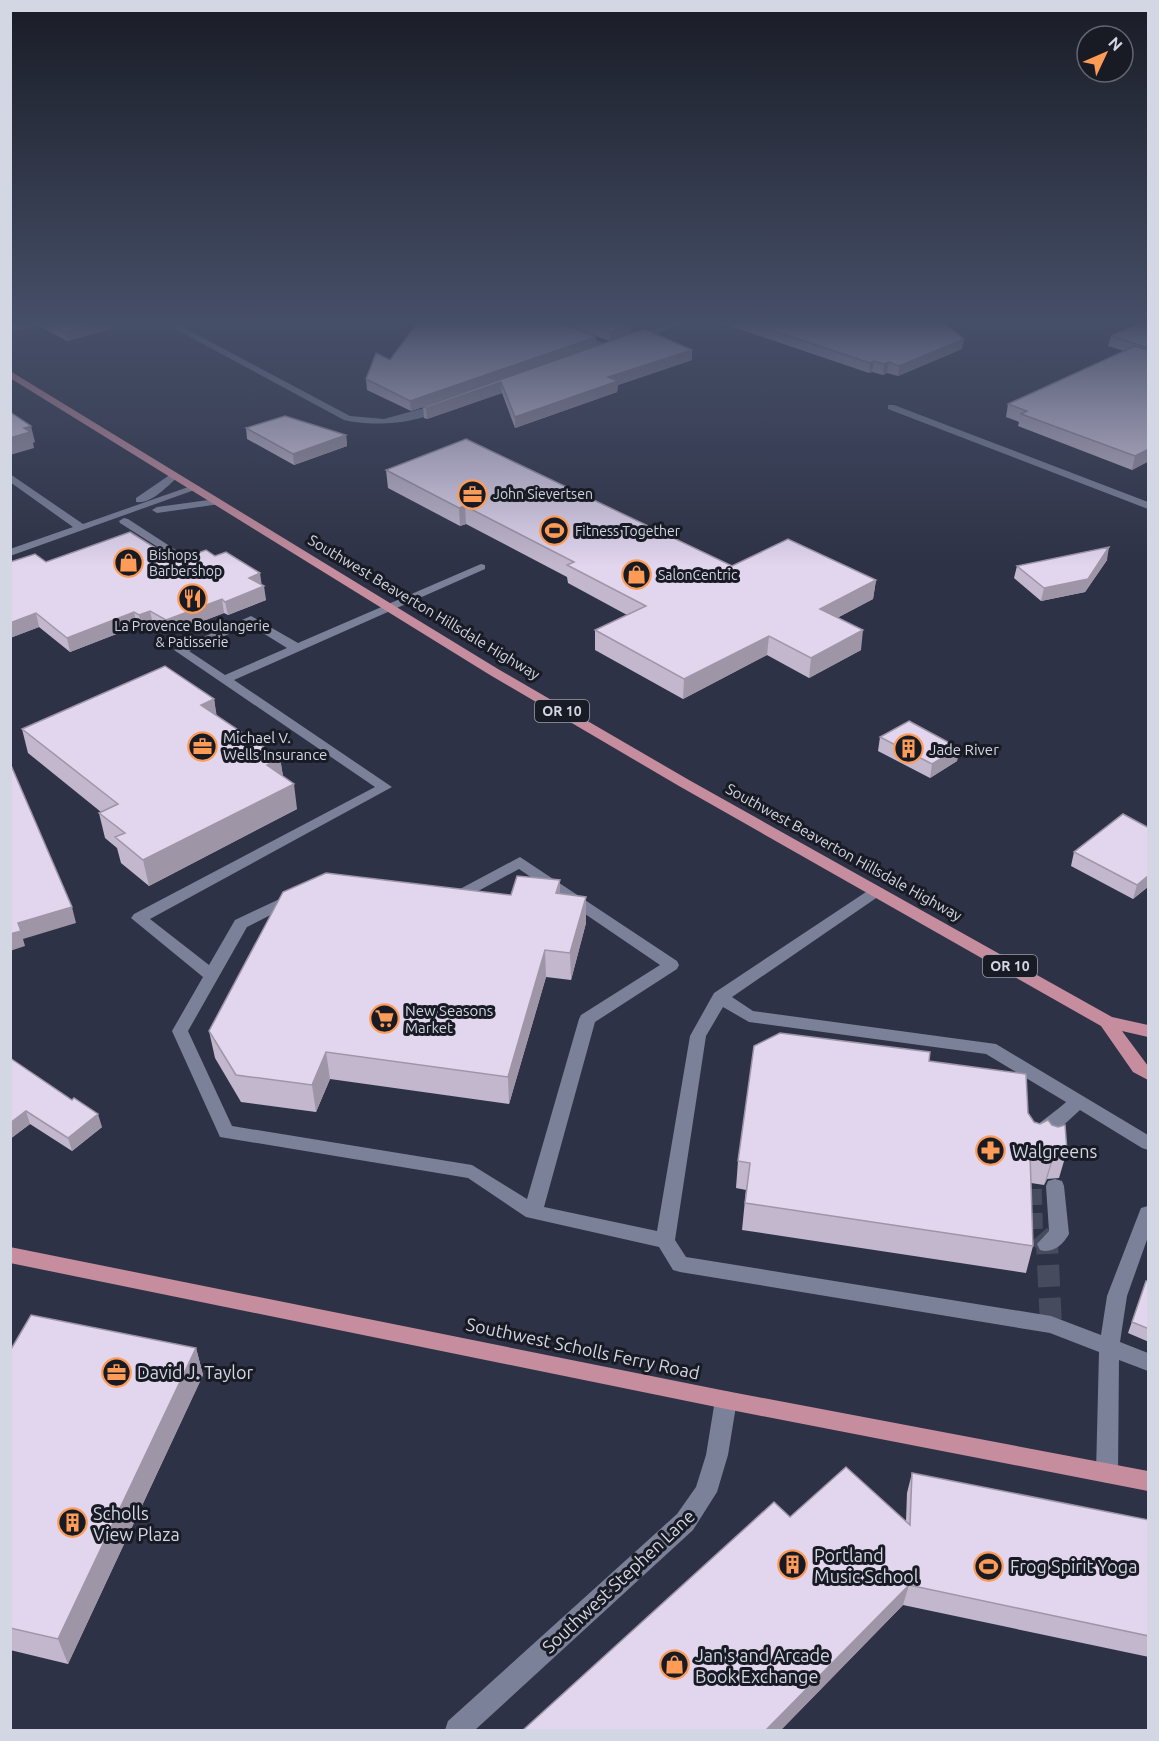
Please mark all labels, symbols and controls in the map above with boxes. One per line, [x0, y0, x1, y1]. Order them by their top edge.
north arrow [1075, 24, 1135, 84]
text: N [1105, 33, 1126, 54]
office icon: John Sievertsen [456, 478, 488, 510]
place label: John Sievertsen [493, 486, 593, 502]
sports icon: Fitness Together [538, 515, 570, 547]
place label: Fitness Together [575, 523, 681, 539]
street label: Southwest Beaverton Hillsdale Highway [305, 531, 543, 683]
shop icon: Bishops Barbershop [112, 547, 144, 579]
place label: Bishops Barbershop [149, 547, 222, 579]
shop icon: SalonCentric [621, 559, 653, 591]
place label: SalonCentric [658, 567, 738, 583]
restaurant icon: La Provence Boulangerie & Patisserie [176, 583, 208, 615]
place label: La Provence Boulangerie & Patisserie [114, 618, 270, 650]
road number: OR 10 [535, 700, 589, 722]
place label: Michael V. Wells Insurance [223, 729, 327, 763]
office icon: Michael V. Wells Insurance [186, 730, 218, 762]
building icon: Jade River [892, 733, 924, 765]
place label: Jade River [929, 741, 999, 758]
street label: Southwest Beaverton Hillsdale Highway [723, 780, 965, 924]
road number: OR 10 [983, 955, 1037, 977]
place label: New Seasons Market [405, 1002, 493, 1036]
supermarket icon: New Seasons Market [368, 1003, 400, 1035]
pharmacy icon: Walgreens [975, 1135, 1007, 1167]
place label: Walgreens [1012, 1141, 1098, 1161]
street label: Southwest Scholls Ferry Road [464, 1313, 702, 1383]
office icon: David J. Taylor [100, 1356, 132, 1388]
place label: David J. Taylor [137, 1362, 254, 1382]
place label: Scholls View Plaza [93, 1503, 180, 1544]
street label: Southwest Stephen Lane [538, 1505, 698, 1657]
building icon: Scholls View Plaza [56, 1507, 88, 1539]
place label: Portland Music School [814, 1545, 919, 1586]
building icon: Portland Music School [777, 1549, 809, 1581]
sports icon: Frog Spirit Yoga [973, 1550, 1005, 1582]
place label: Frog Spirit Yoga [1010, 1556, 1137, 1576]
place label: Jan's and Arcade Book Exchange [695, 1645, 830, 1686]
shop icon: Jan's and Arcade Book Exchange [658, 1649, 690, 1681]

